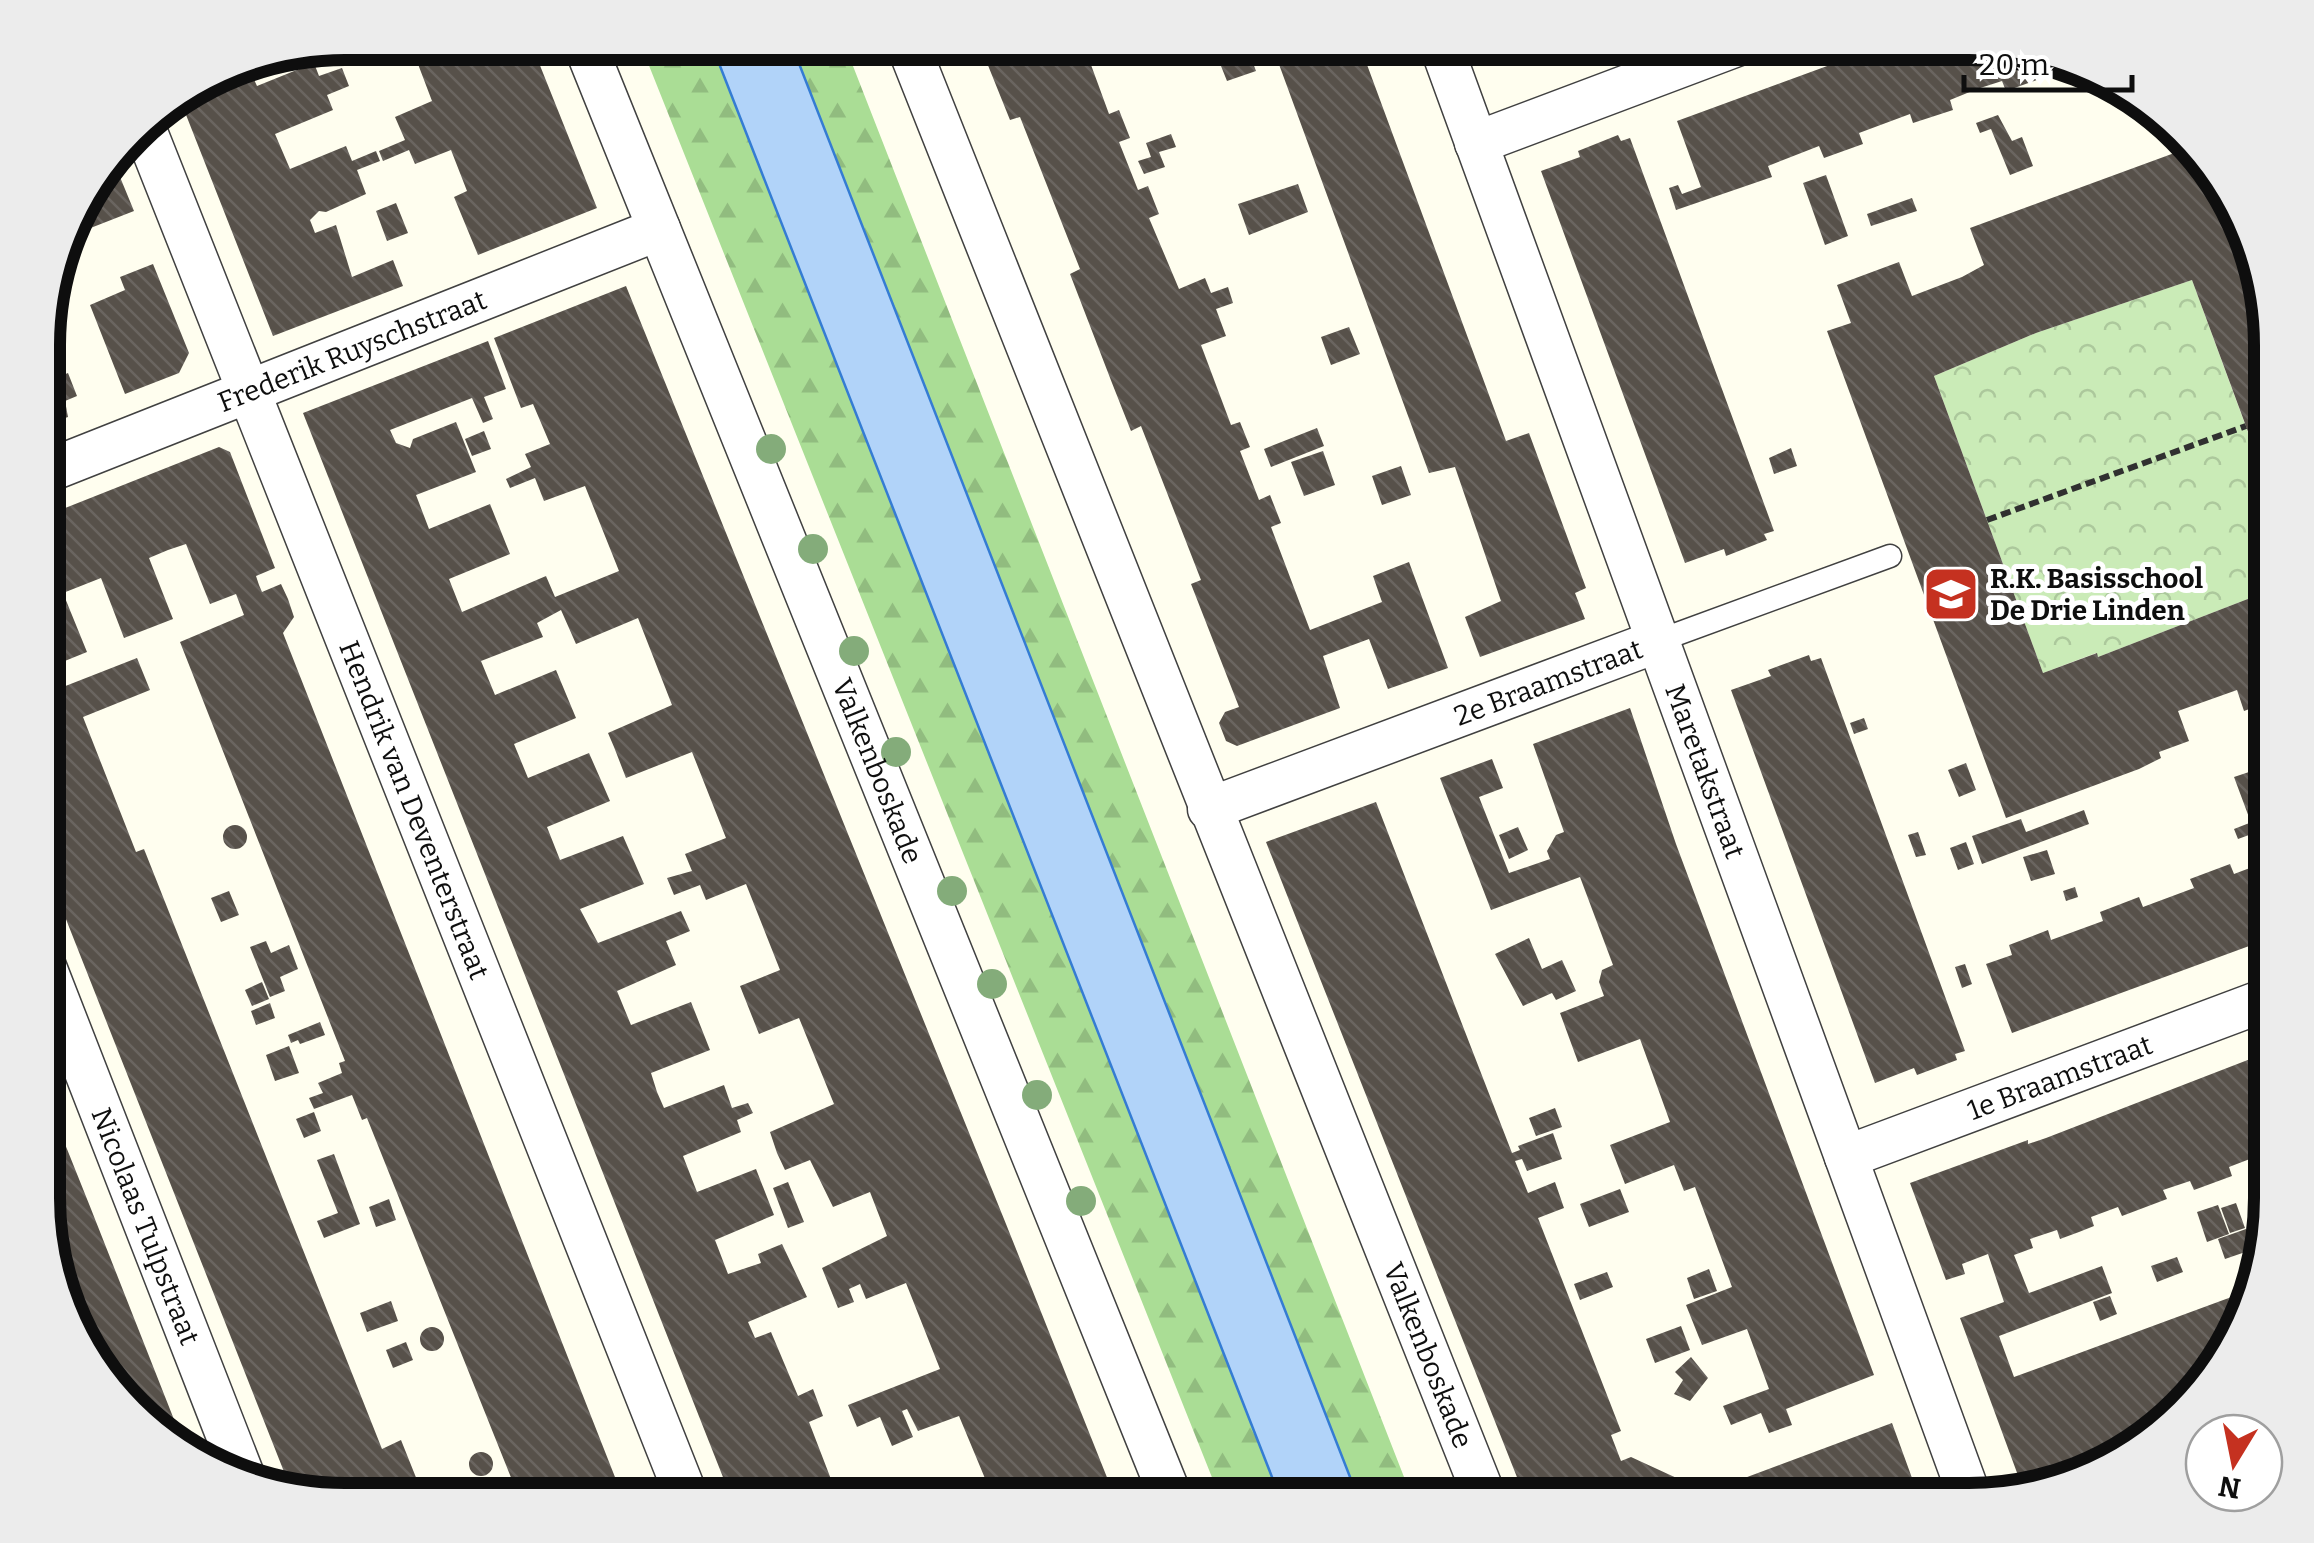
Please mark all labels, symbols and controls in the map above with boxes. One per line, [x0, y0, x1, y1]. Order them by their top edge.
scale bar [1964, 30, 2132, 92]
text: 20 m [1979, 47, 2050, 83]
street label: Frederik Ruyschstraat [213, 283, 491, 419]
place label: R.K. Basisschool De Drie Linden [1990, 562, 2204, 627]
school or university icon: R.K. Basisschool De Drie Linden [1921, 564, 1981, 624]
street label: 2e Braamstraat [1450, 632, 1647, 733]
street label: Hendrik van Deventerstraat [332, 636, 496, 984]
street label: Valkenboskade [825, 674, 929, 868]
street label: Maretakstraat [1658, 680, 1752, 863]
street label: 1e Braamstraat [1963, 1028, 2157, 1127]
street label: Nicolaas Tulpstraat [84, 1103, 206, 1349]
street label: Valkenboskade [1376, 1258, 1480, 1453]
north arrow [2184, 1413, 2284, 1513]
text: N [2216, 1469, 2243, 1505]

